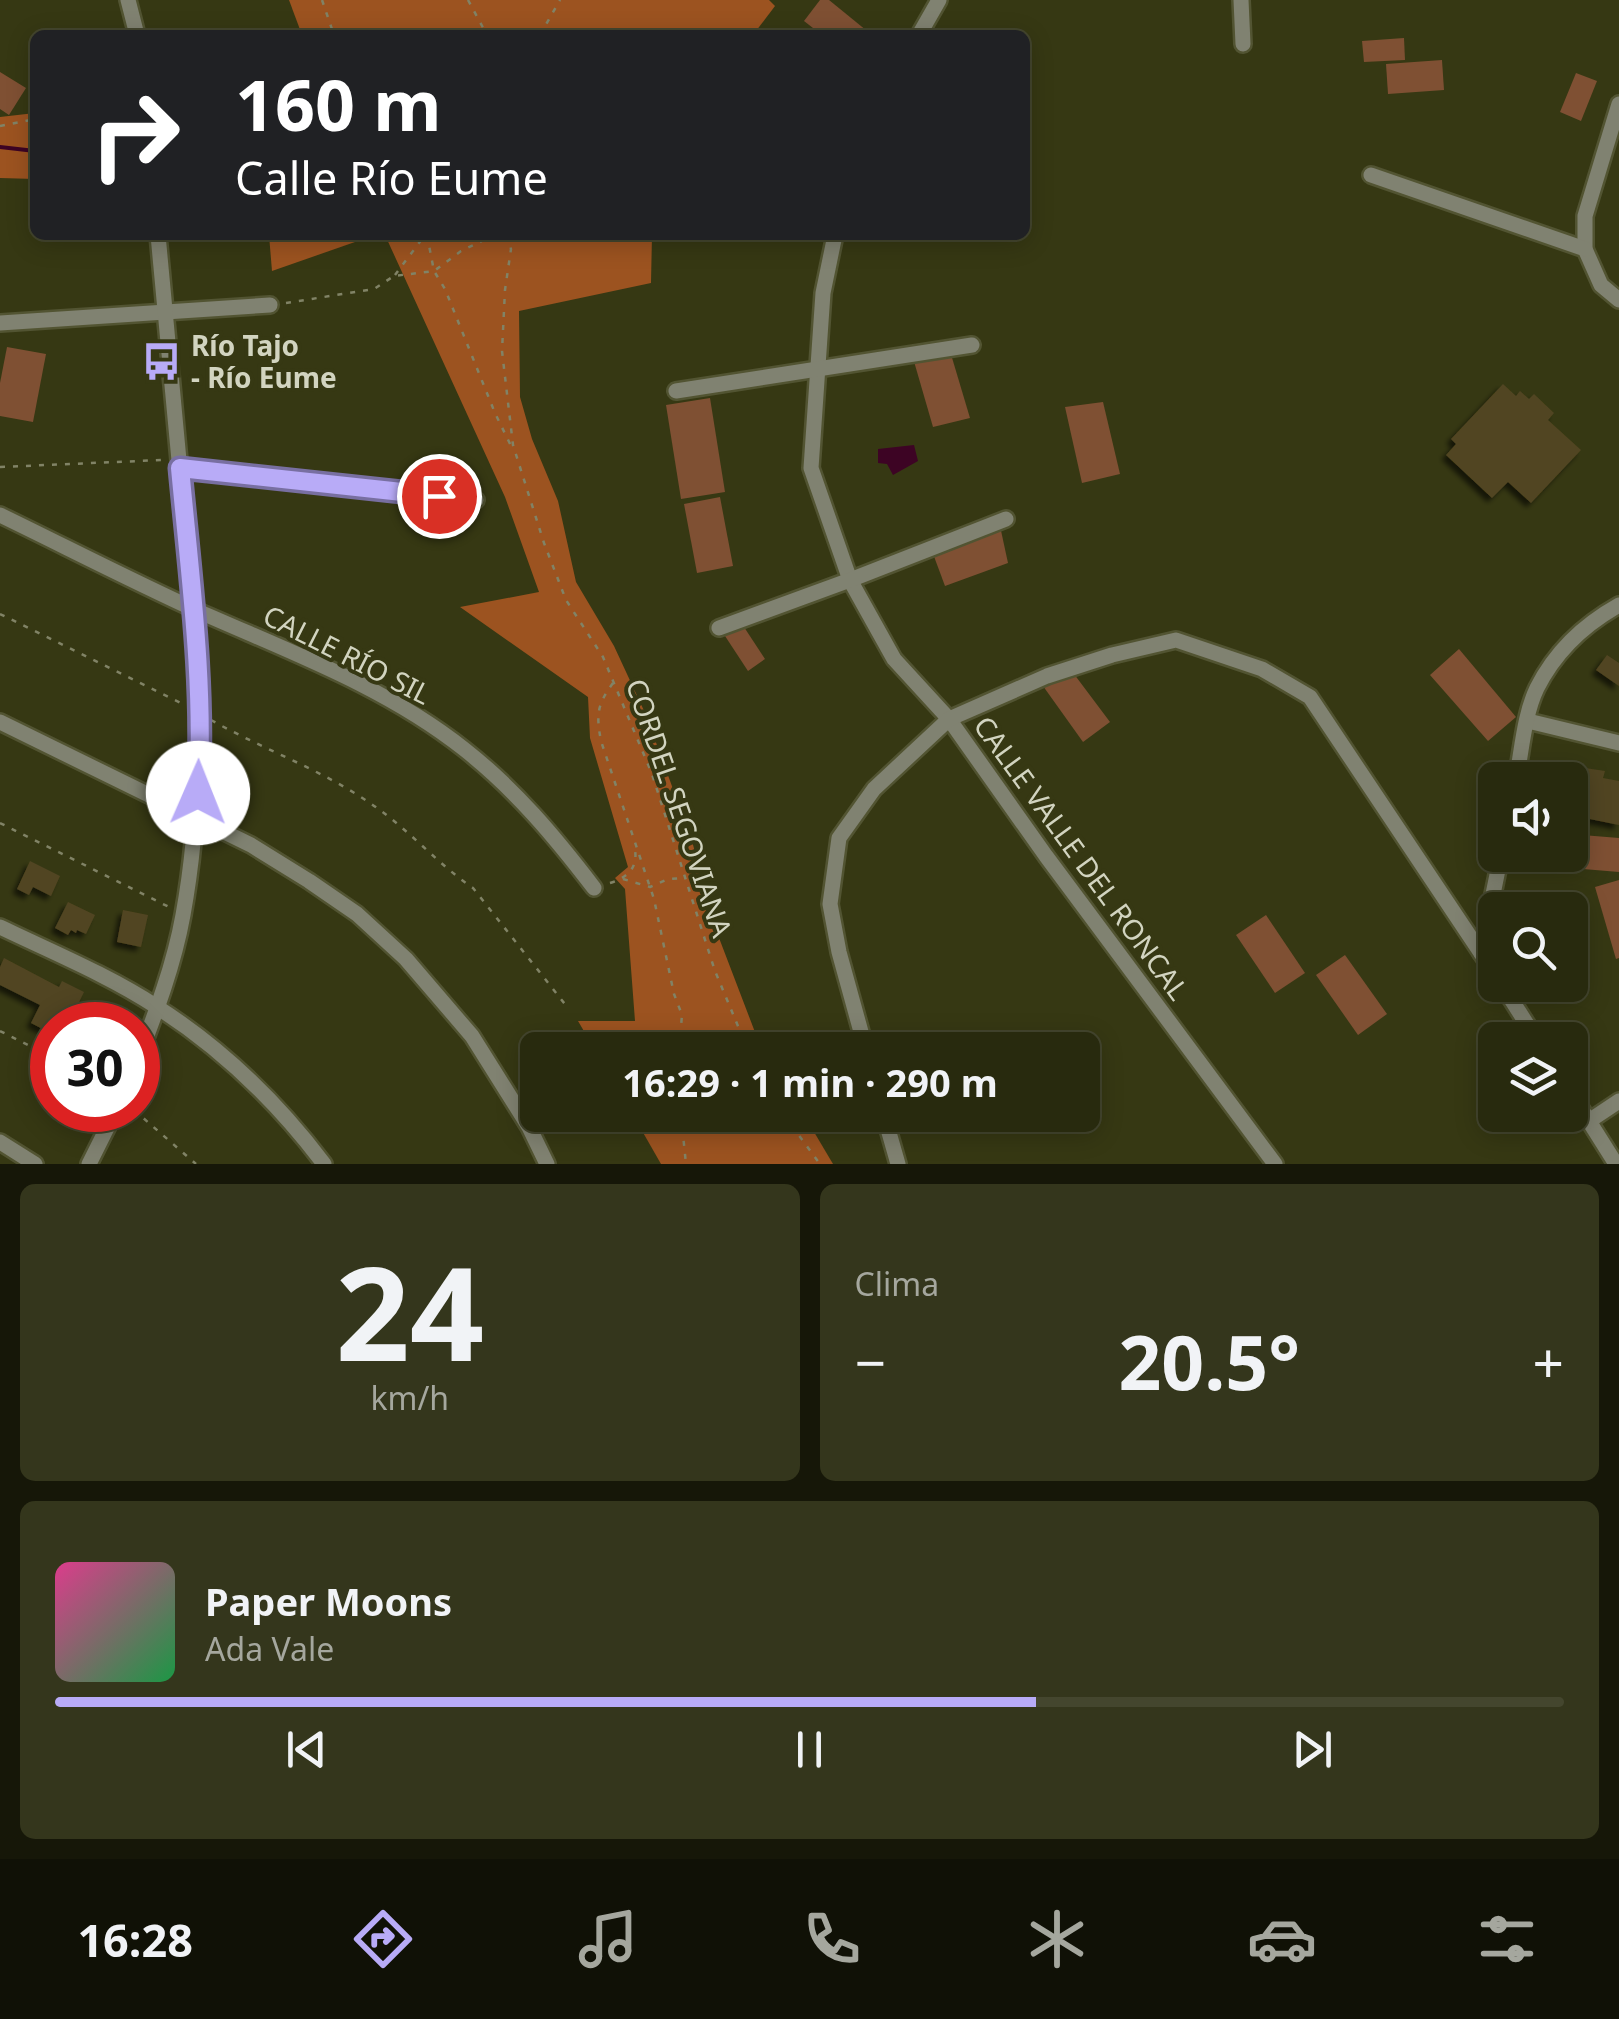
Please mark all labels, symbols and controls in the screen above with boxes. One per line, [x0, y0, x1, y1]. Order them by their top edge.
text: 160 m [235, 56, 442, 152]
icon: right [70, 70, 200, 200]
text: Calle Río Eume [235, 147, 548, 208]
place label: Río Tajo - Río Eume [191, 326, 337, 396]
bus stop icon: Río Tajo - Río Eume [140, 341, 182, 383]
pin [397, 454, 482, 539]
icon: arrive [412, 469, 467, 524]
street label: CALLE RÍO SIL [257, 596, 438, 713]
street label: CORDEL SEGOVIANA [618, 674, 742, 942]
street label: CALLE VALLE DEL RONCAL [966, 708, 1198, 1007]
position arrow [146, 741, 250, 845]
map controls [1478, 762, 1588, 1132]
button: sound [1478, 762, 1588, 872]
button: search [1478, 892, 1588, 1002]
speed limit sign: 30 [30, 1002, 160, 1132]
button: layers [1478, 1022, 1588, 1132]
text: 16:29 · 1 min · 290 m [622, 1056, 998, 1108]
text: 24 [335, 1222, 484, 1399]
text: Clima [855, 1262, 939, 1305]
text: 20.5° [1118, 1310, 1300, 1412]
text: − [855, 1324, 886, 1399]
text: + [1533, 1324, 1564, 1399]
text: km/h [370, 1376, 449, 1419]
text: Paper Moons [205, 1575, 452, 1627]
text: Ada Vale [205, 1627, 334, 1670]
icon: previous [279, 1722, 334, 1777]
icon: pause [782, 1722, 837, 1777]
icon: next [1285, 1722, 1340, 1777]
icon: directions [348, 1904, 418, 1974]
icon: music [573, 1904, 643, 1974]
icon: phone [797, 1904, 867, 1974]
icon: climate [1022, 1904, 1092, 1974]
icon: car [1247, 1904, 1317, 1974]
icon: filters [1472, 1904, 1542, 1974]
text: 16:28 [77, 1909, 193, 1970]

